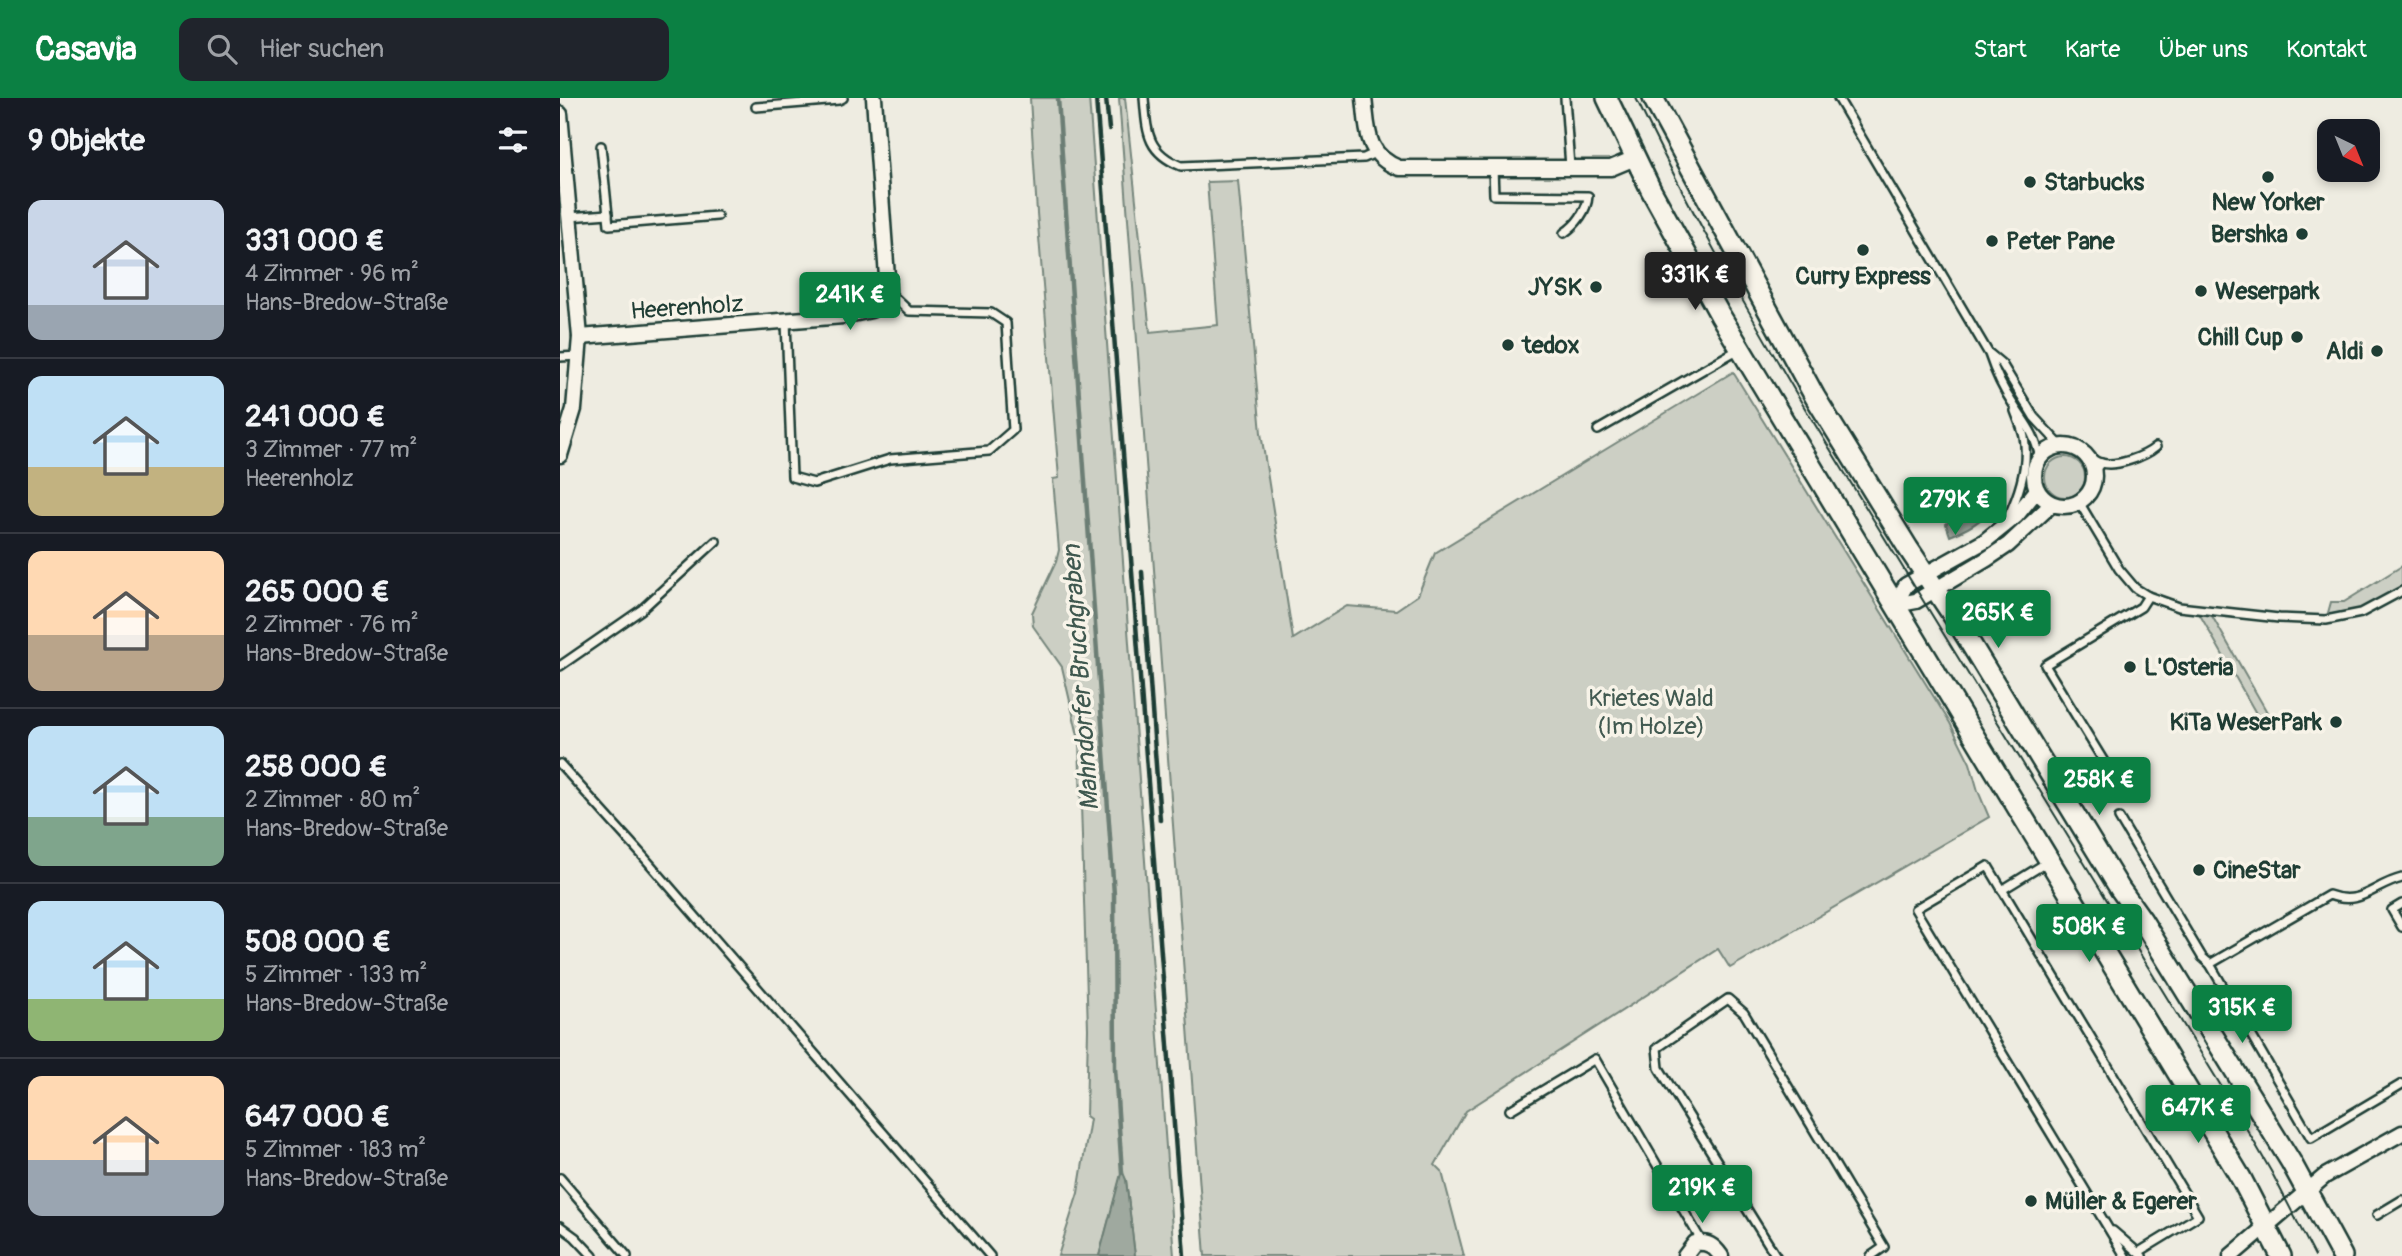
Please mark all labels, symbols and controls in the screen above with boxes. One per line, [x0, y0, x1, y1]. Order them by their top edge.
search box [179, 18, 669, 81]
text: Casavia [35, 29, 137, 70]
icon: search [203, 30, 241, 68]
text: Hier suchen [259, 33, 384, 65]
text: Start [1974, 35, 2027, 64]
text: Karte [2065, 35, 2120, 64]
text: Über uns [2158, 35, 2248, 64]
text: Kontakt [2286, 35, 2367, 64]
north arrow [2317, 119, 2380, 182]
map controls [2317, 119, 2380, 182]
icon: filters [494, 121, 532, 159]
text: 9 Objekte [28, 122, 145, 159]
place label: Starbucks [2044, 168, 2144, 197]
marker: New Yorker [2260, 169, 2276, 185]
marker: Starbucks [2022, 174, 2038, 190]
place label: New Yorker [2211, 188, 2325, 217]
place label: Bershka [2211, 220, 2288, 249]
text: 331 000 € [245, 222, 385, 259]
marker: Bershka [2294, 226, 2310, 242]
place label: Peter Pane [2006, 227, 2116, 256]
icon: home [84, 228, 168, 312]
marker: Peter Pane [1984, 233, 2000, 249]
marker: Curry Express [1855, 242, 1871, 258]
pin: 331K € [1638, 252, 1752, 312]
text: 4 Zimmer · 96 m² [245, 259, 419, 288]
text: 331K € [1661, 260, 1729, 289]
place label: Curry Express [1795, 262, 1931, 291]
pin: 241K € [793, 272, 907, 332]
place label: JYSK [1528, 273, 1583, 302]
place label: Weserpark [2215, 277, 2321, 306]
marker: JYSK [1588, 279, 1604, 295]
text: 241K € [815, 280, 885, 309]
marker: Weserpark [2193, 283, 2209, 299]
text: Hans-Bredow-Straße [245, 288, 448, 317]
street label: Heerenholz [630, 289, 745, 326]
place label: Chill Cup [2198, 323, 2283, 352]
marker: Chill Cup [2289, 329, 2305, 345]
place label: tedox [1521, 331, 1579, 360]
marker: tedox [1500, 337, 1516, 353]
place label: Aldi [2326, 337, 2363, 366]
marker: Aldi [2369, 343, 2385, 359]
text: 241 000 € [245, 398, 385, 435]
icon: home [84, 404, 168, 488]
text: 3 Zimmer · 77 m² [245, 435, 417, 464]
text: Heerenholz [245, 464, 354, 493]
pin: 279K € [1898, 478, 2012, 537]
text: 279K € [1920, 485, 1990, 514]
water label: Mahndorfer Bruchgraben [1056, 543, 1106, 812]
text: 265 000 € [245, 573, 390, 610]
icon: home [84, 579, 168, 663]
pin: 265K € [1941, 590, 2055, 650]
text: 265K € [1962, 598, 2034, 627]
text: 2 Zimmer · 76 m² [245, 610, 419, 639]
text: Hans-Bredow-Straße [245, 639, 448, 668]
place label: L'Osteria [2144, 653, 2234, 682]
marker: L'Osteria [2122, 659, 2138, 675]
park label: Krietes Wald (Im Holze) [1588, 684, 1714, 741]
place label: KiTa WeserPark [2170, 708, 2323, 737]
marker: KiTa WeserPark [2328, 714, 2344, 730]
text: 258 000 € [245, 748, 387, 785]
icon: home [84, 754, 168, 838]
pin: 258K € [2042, 758, 2156, 817]
text: 258K € [2064, 765, 2134, 794]
text: 2 Zimmer · 80 m² [245, 785, 420, 814]
text: Hans-Bredow-Straße [245, 814, 448, 843]
place label: CineStar [2213, 856, 2301, 885]
marker: CineStar [2191, 862, 2207, 878]
pin: 508K € [2032, 904, 2146, 964]
text: 508K € [2052, 912, 2126, 941]
text: 508 000 € [245, 923, 391, 960]
icon: home [84, 929, 168, 1013]
text: 5 Zimmer · 133 m² [245, 960, 427, 989]
pin: 315K € [2185, 986, 2299, 1045]
text: Hans-Bredow-Straße [245, 989, 448, 1018]
text: 315K € [2208, 993, 2276, 1022]
pin: 647K € [2141, 1086, 2255, 1145]
text: 647K € [2162, 1093, 2234, 1122]
text: 647 000 € [245, 1098, 390, 1135]
icon: home [84, 1104, 168, 1188]
text: 5 Zimmer · 183 m² [245, 1135, 426, 1164]
text: Hans-Bredow-Straße [245, 1164, 448, 1193]
pin: 219K € [1645, 1166, 1759, 1225]
text: 219K € [1668, 1173, 1736, 1202]
place label: Müller & Egerer [2045, 1187, 2197, 1216]
marker: Müller & Egerer [2023, 1193, 2039, 1209]

